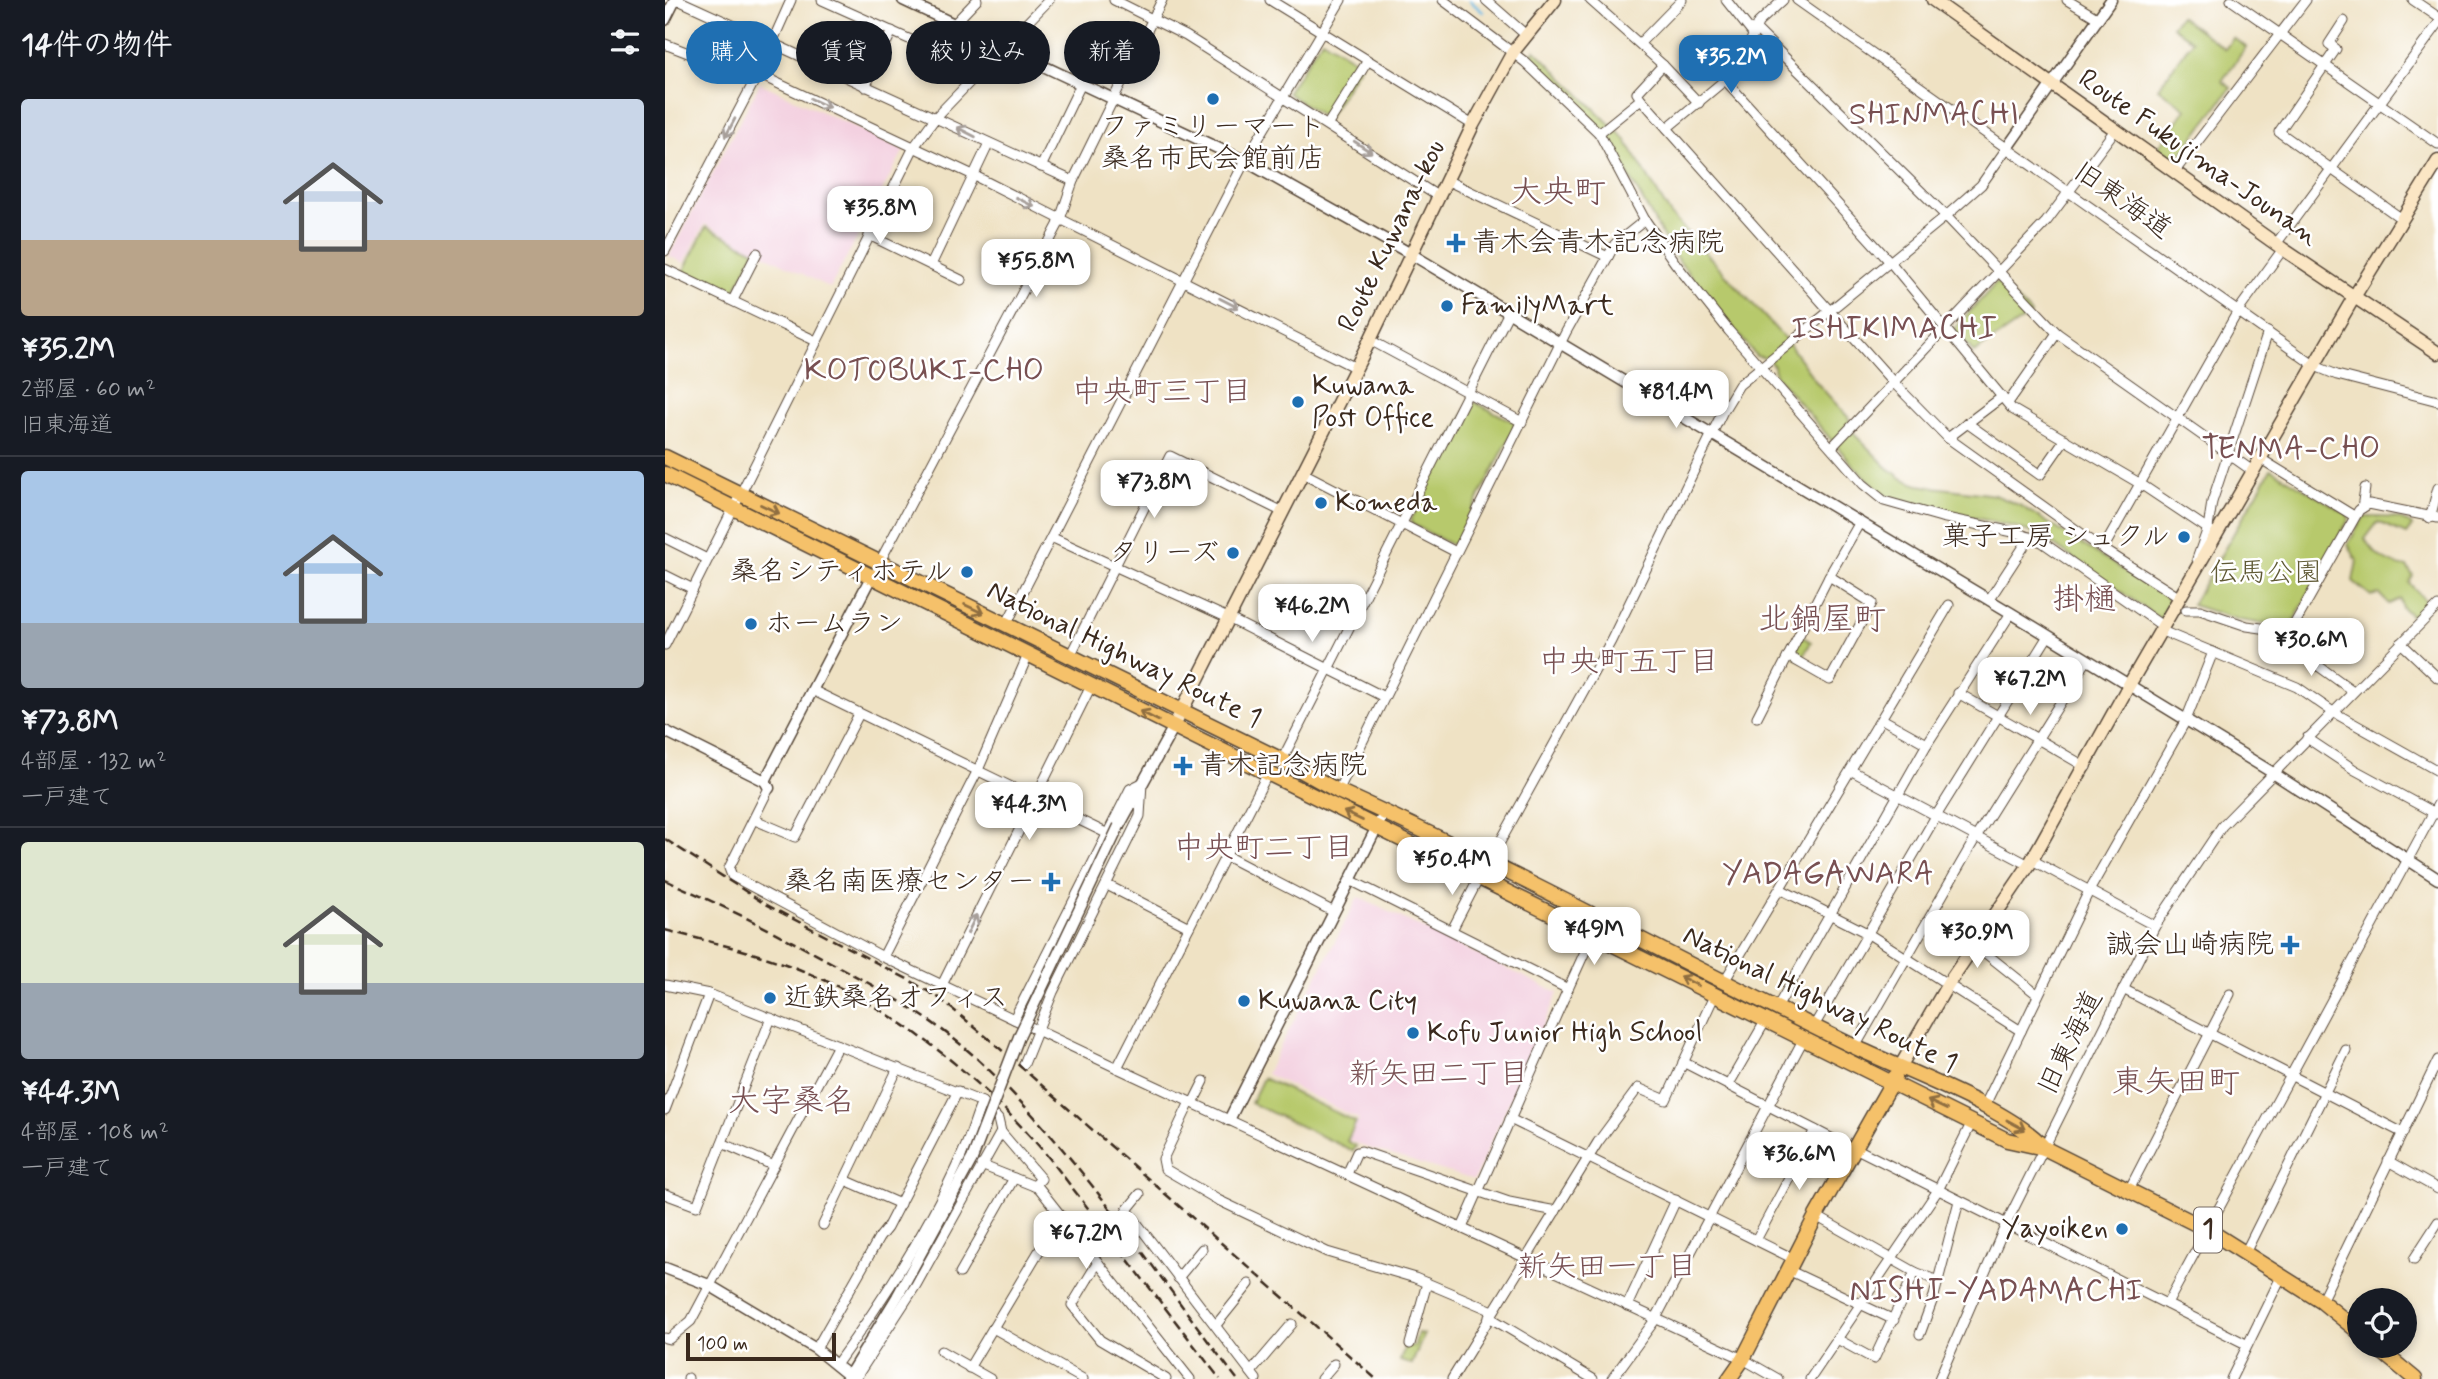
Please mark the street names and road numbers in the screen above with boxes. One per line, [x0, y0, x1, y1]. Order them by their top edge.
street label: Route Fukujima-Jounan [2070, 61, 2326, 255]
street label: Route Kuwana-kou [1329, 134, 1455, 338]
street label: 旧東海道 [2066, 154, 2178, 248]
street label: National Highway Route 1 [981, 572, 1267, 738]
street label: National Highway Route 1 [1677, 917, 1963, 1083]
street label: 旧東海道 [2030, 985, 2112, 1101]
road number: 1 [2194, 1208, 2222, 1252]

